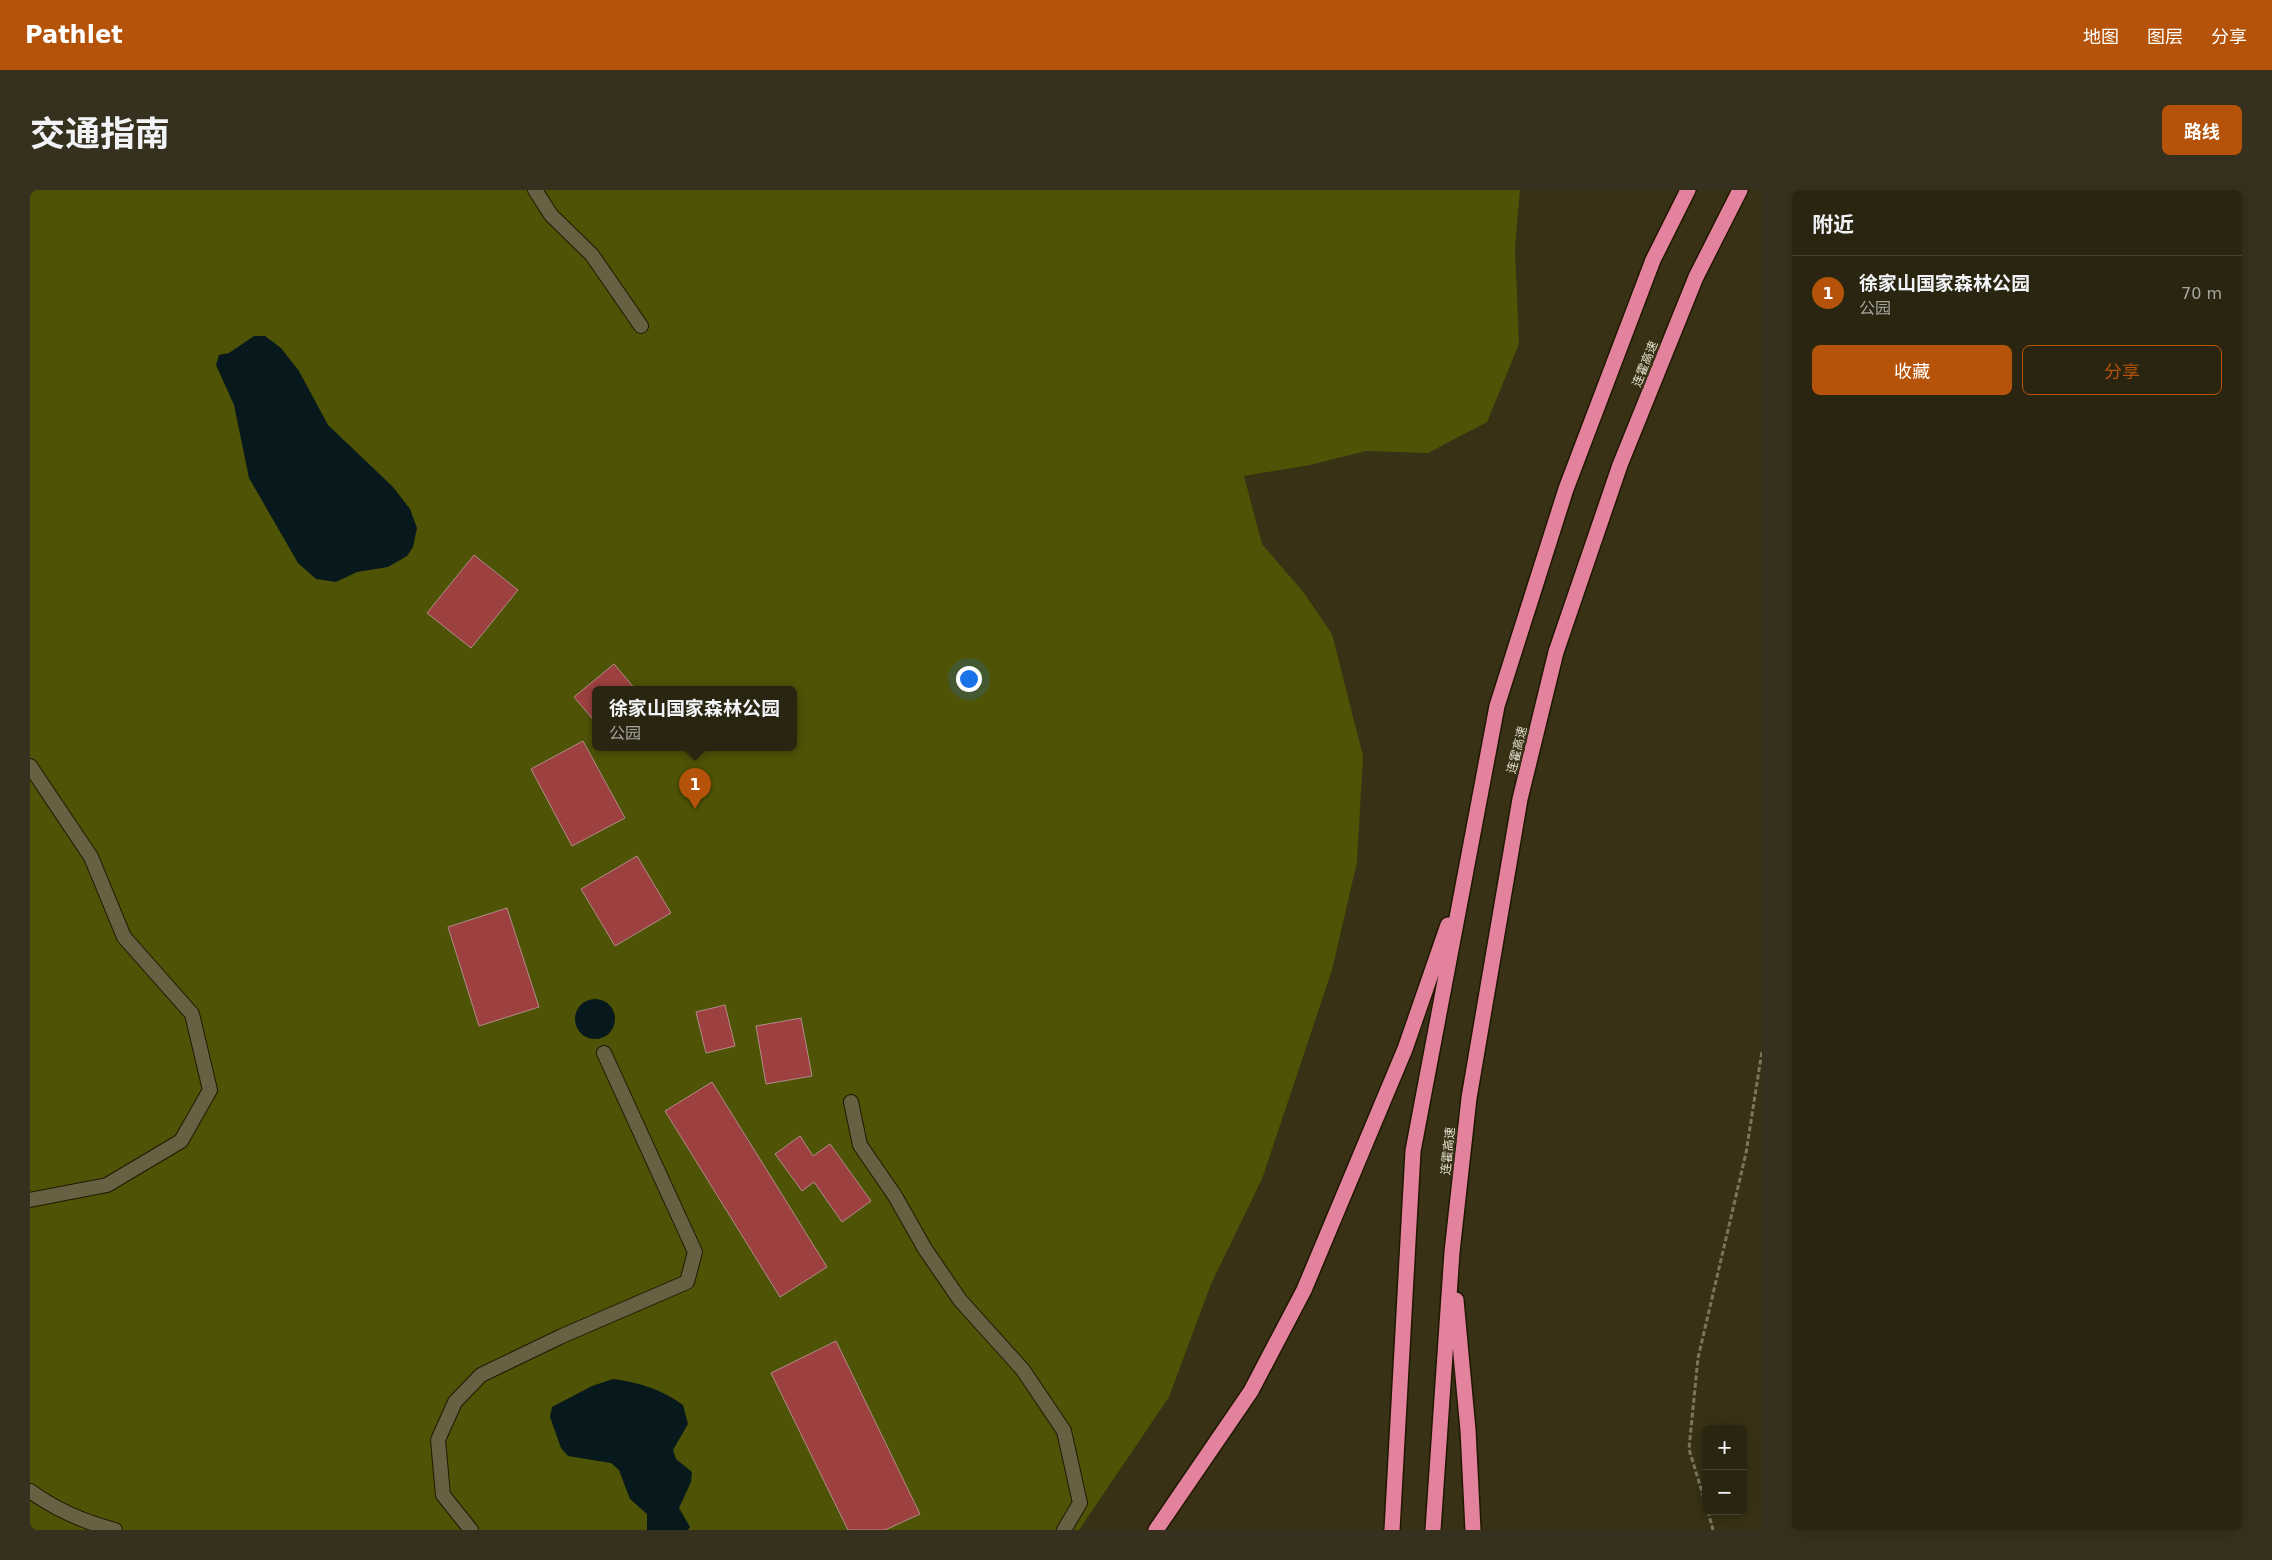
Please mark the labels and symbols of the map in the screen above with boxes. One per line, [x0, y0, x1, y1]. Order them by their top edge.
street label: 连霍高速 [1630, 339, 1660, 389]
your location [956, 666, 982, 692]
street label: 连霍高速 [1504, 725, 1530, 775]
pin: 1 [679, 768, 711, 809]
street label: 连霍高速 [1439, 1126, 1457, 1176]

